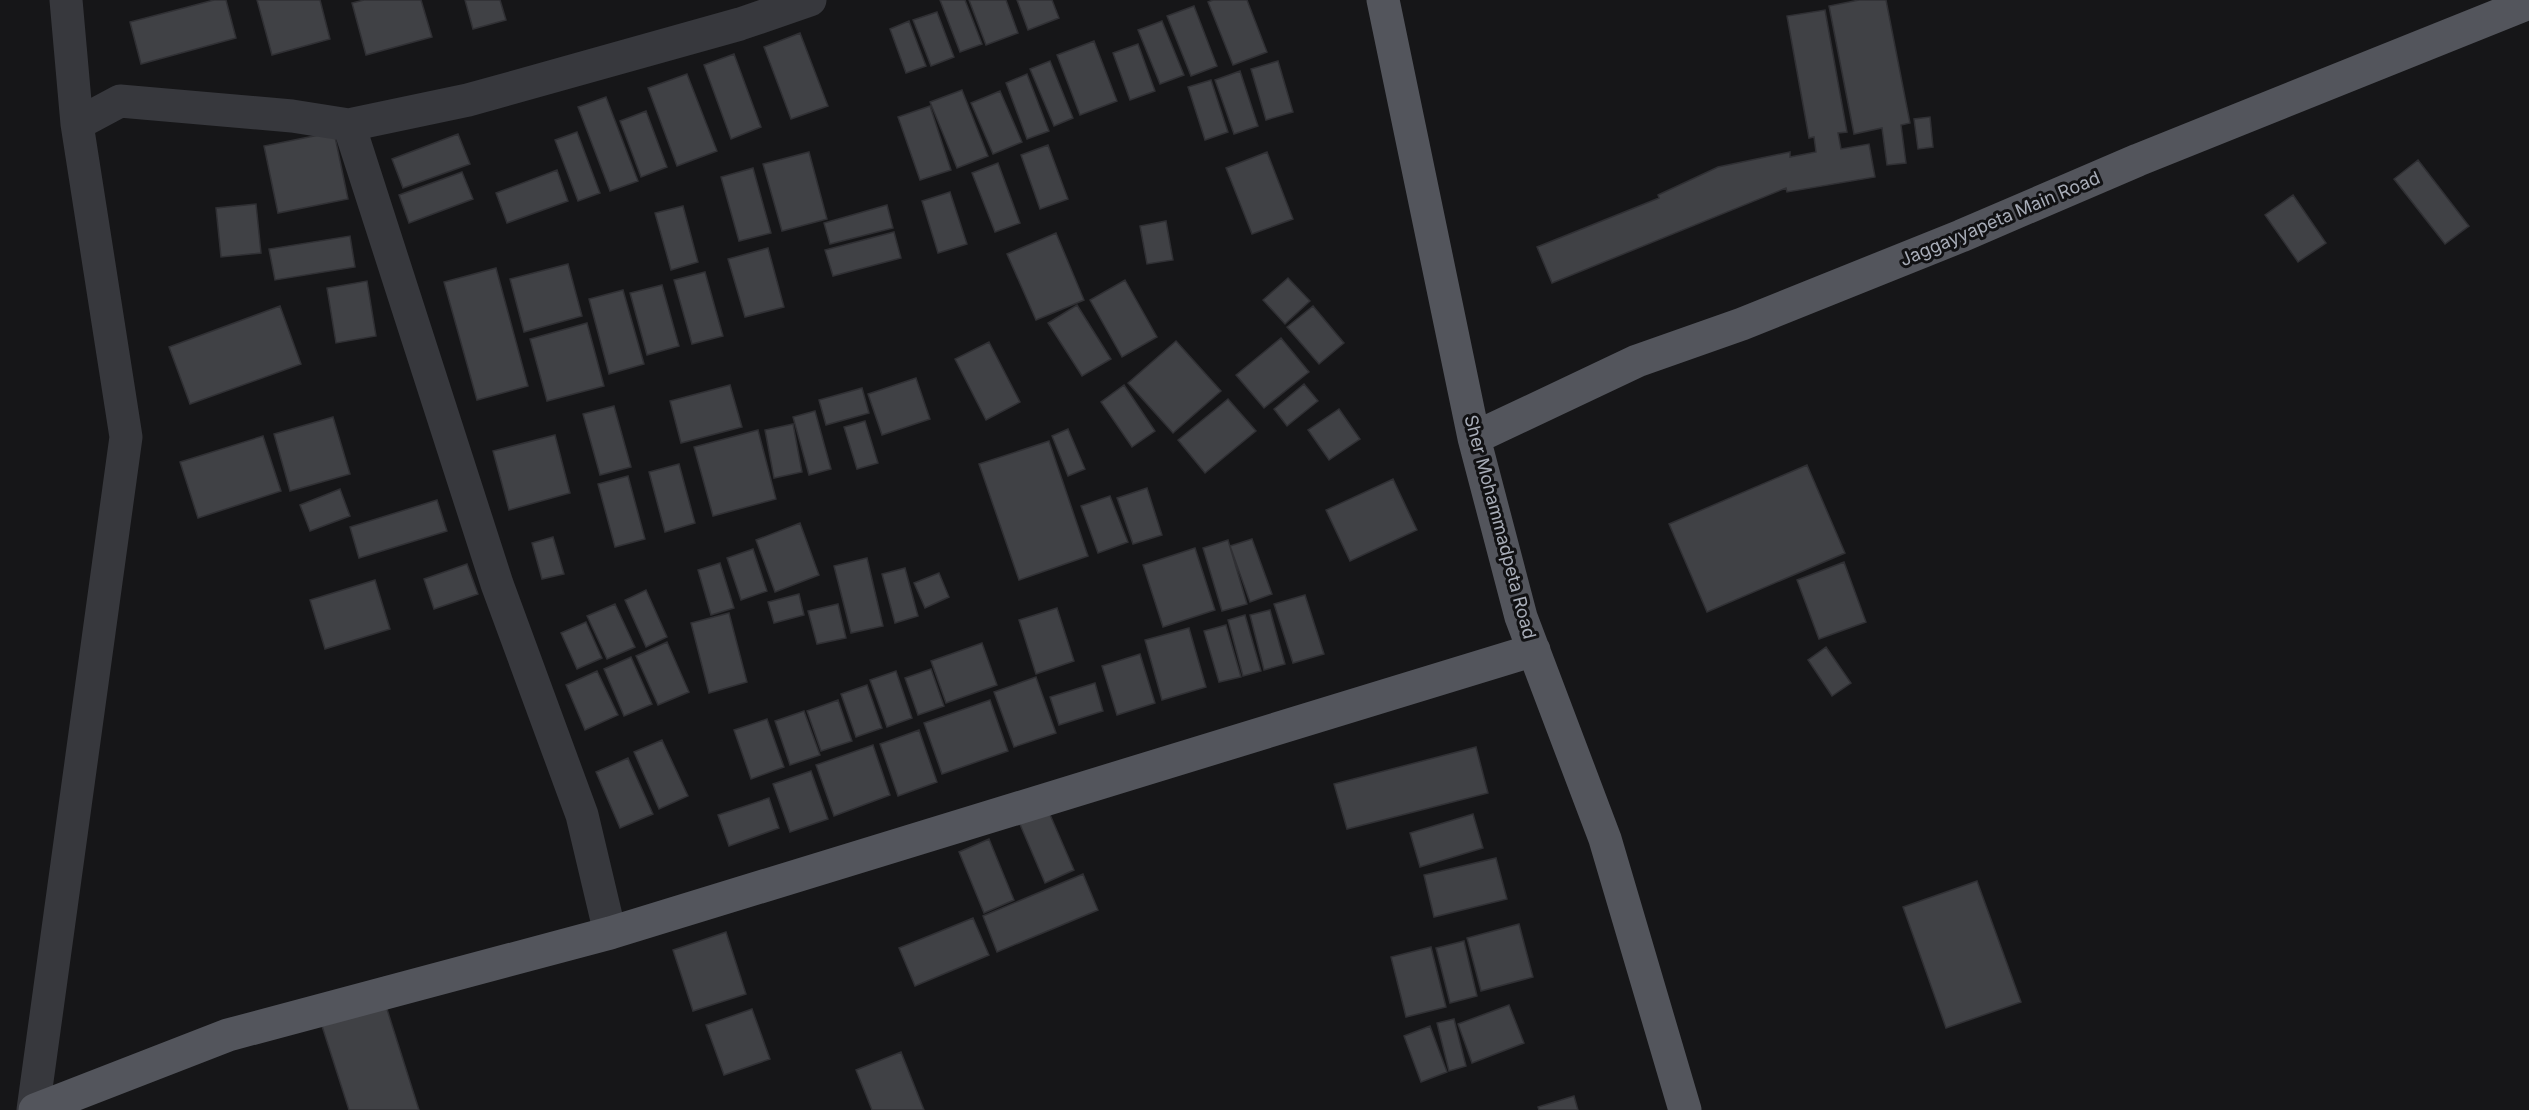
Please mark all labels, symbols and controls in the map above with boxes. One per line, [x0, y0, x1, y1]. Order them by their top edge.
street label: Jaggayyapeta Main Road [1897, 167, 2103, 270]
street label: Sher Mohammadpeta Road [1460, 413, 1541, 641]

